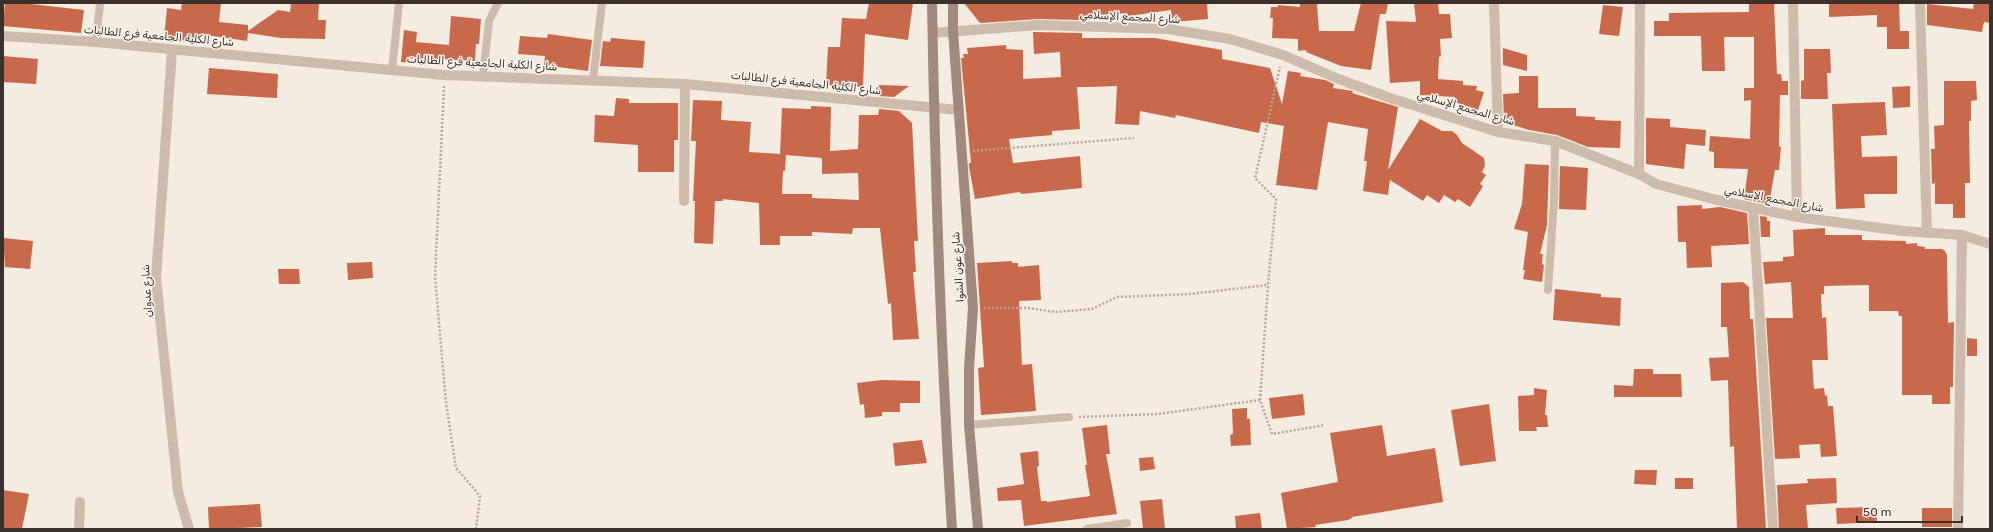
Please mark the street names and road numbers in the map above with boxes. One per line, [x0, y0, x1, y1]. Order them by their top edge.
street label: شارع المجمع الإسلامي [1079, 8, 1181, 28]
street label: شارع الكلية الجامعية فرع الطالبات [83, 23, 235, 51]
street label: شارع الكلية الجامعية فرع الطالبات [406, 53, 558, 75]
street label: شارع الكلية الجامعية فرع الطالبات [730, 69, 882, 99]
street label: شارع المجمع الإسلامي [1415, 88, 1516, 130]
street label: شارع المجمع الإسلامي [1723, 183, 1825, 217]
street label: شارع عون الشوا [949, 231, 969, 303]
street label: شارع عدوان [139, 264, 157, 318]

